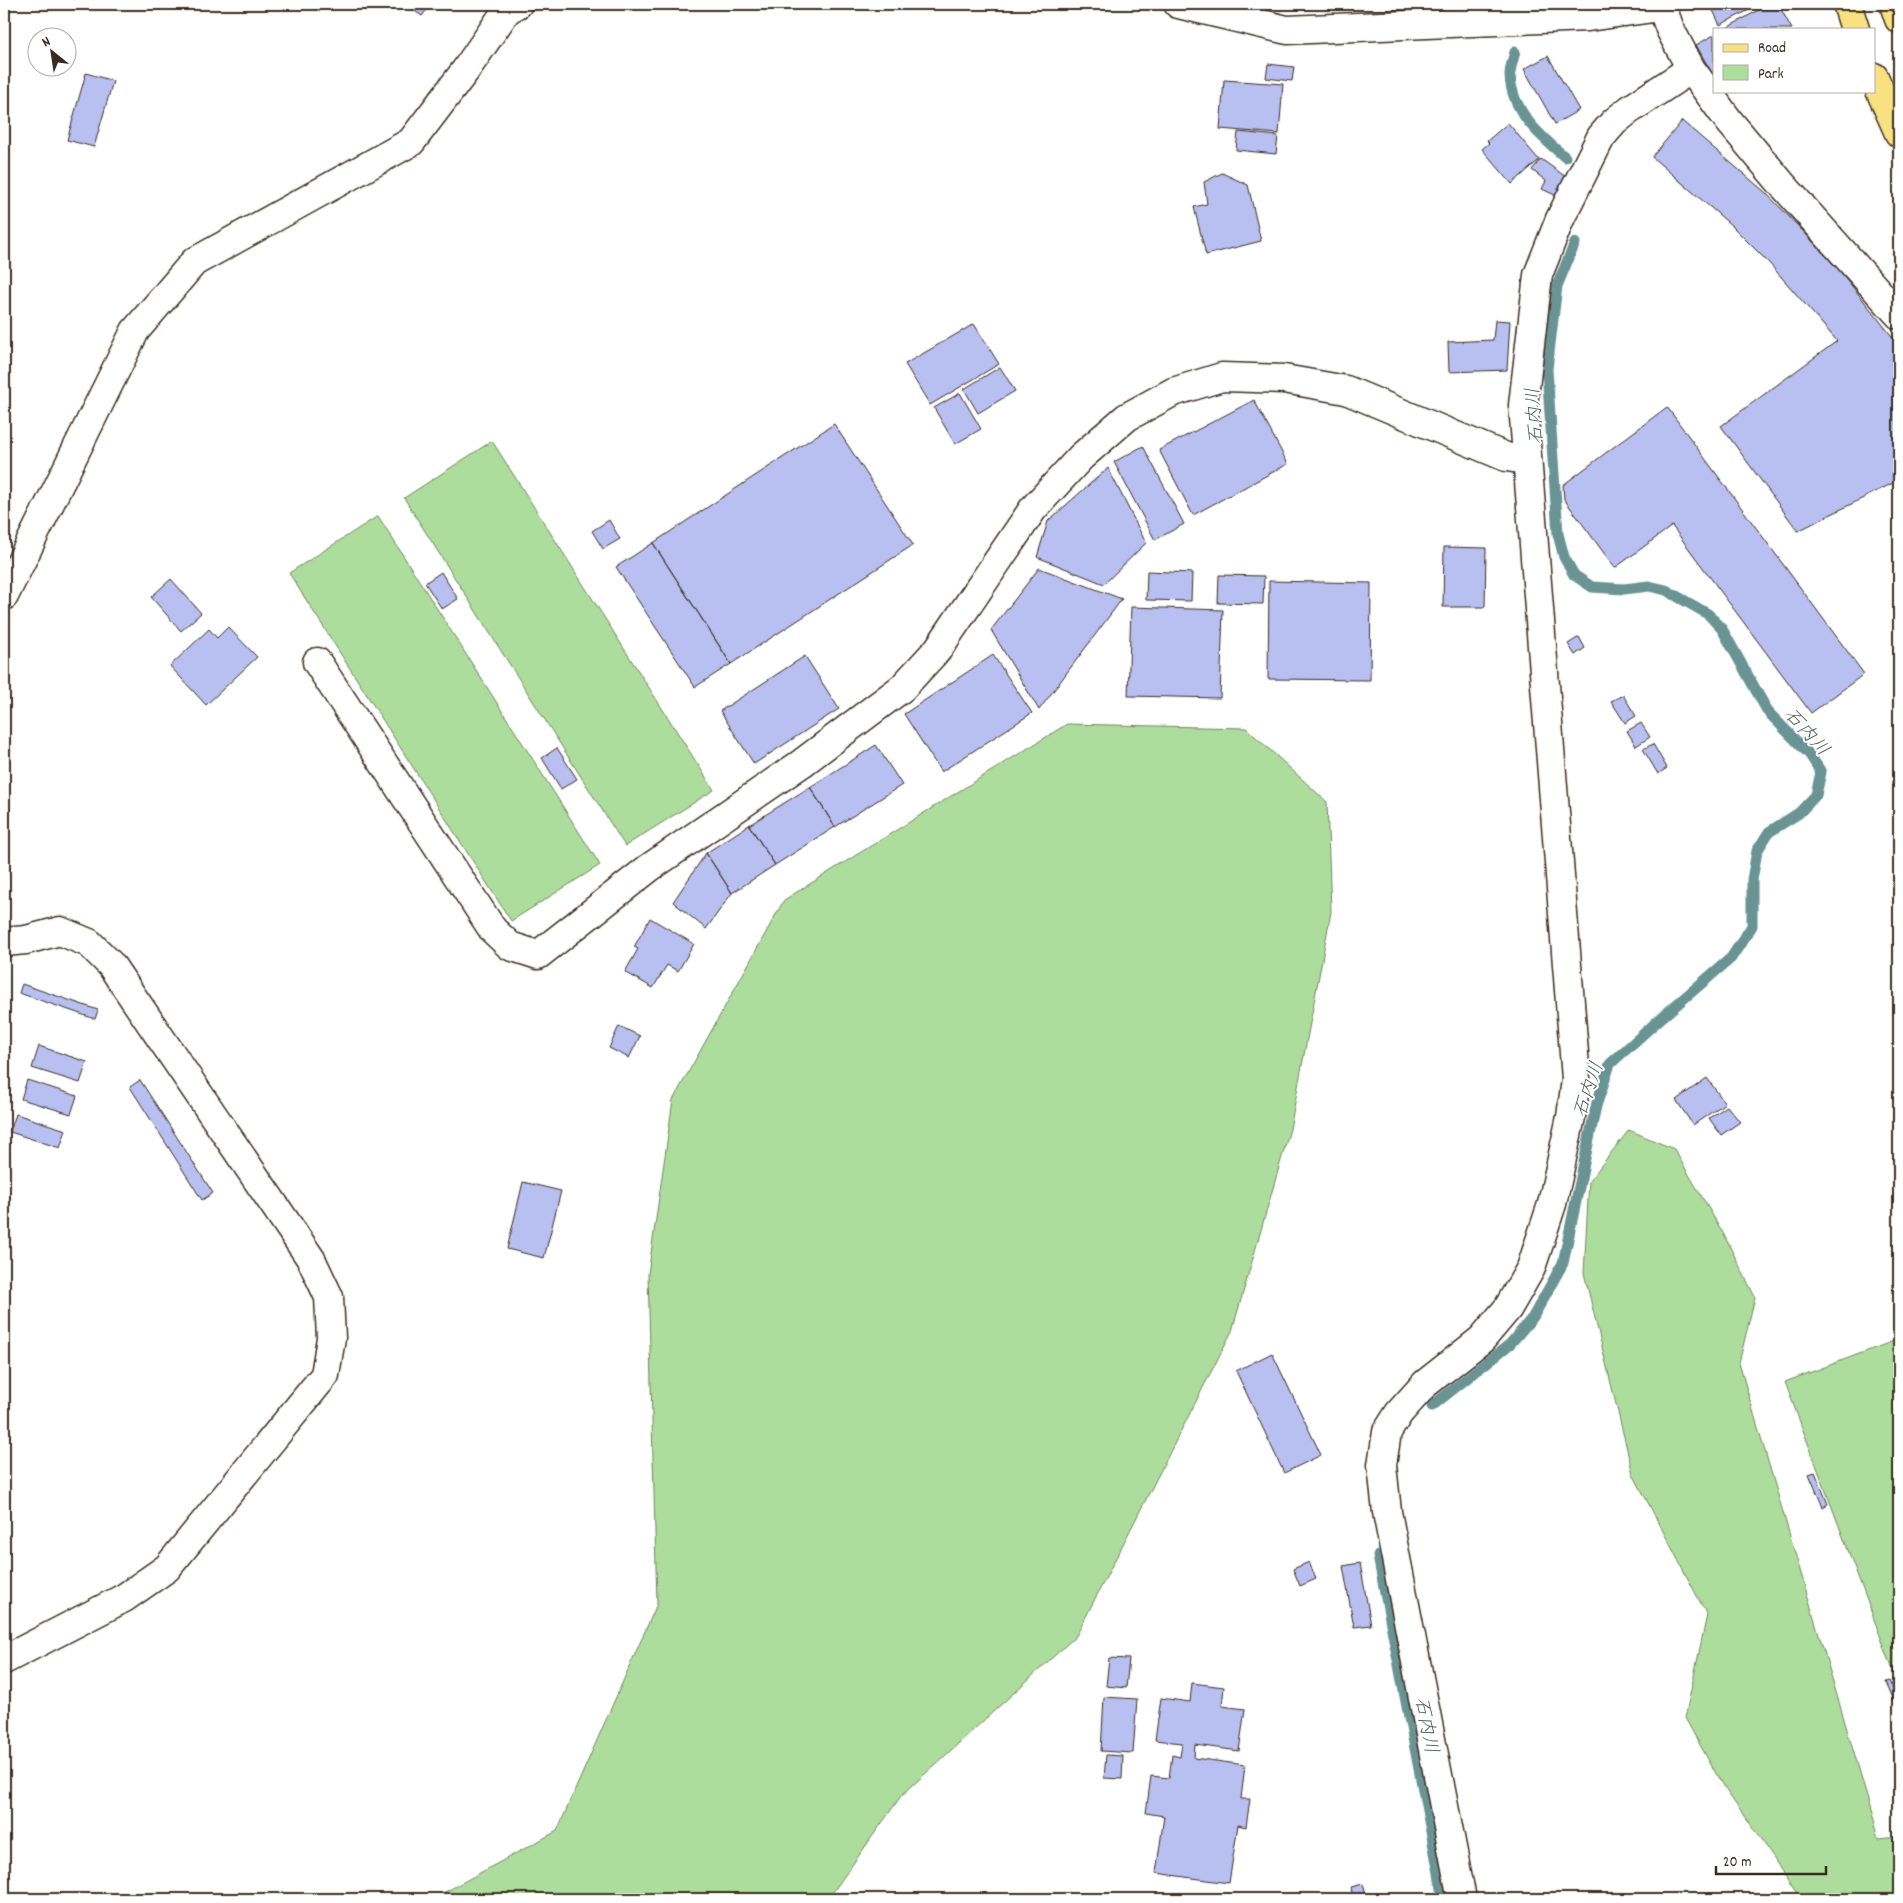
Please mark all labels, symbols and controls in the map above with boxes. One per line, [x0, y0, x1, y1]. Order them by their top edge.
north arrow [28, 28, 78, 78]
legend [1713, 28, 1876, 92]
text: N [39, 32, 55, 53]
text: Road [1758, 38, 1786, 60]
text: Park [1758, 64, 1784, 86]
water label: 石内川 [1521, 386, 1552, 445]
water label: 石内川 [1776, 703, 1835, 764]
water label: 石内川 [1568, 1059, 1612, 1121]
water label: 石内川 [1406, 1695, 1443, 1756]
scale bar [1716, 1843, 1826, 1875]
text: 20 m [1723, 1852, 1751, 1874]

